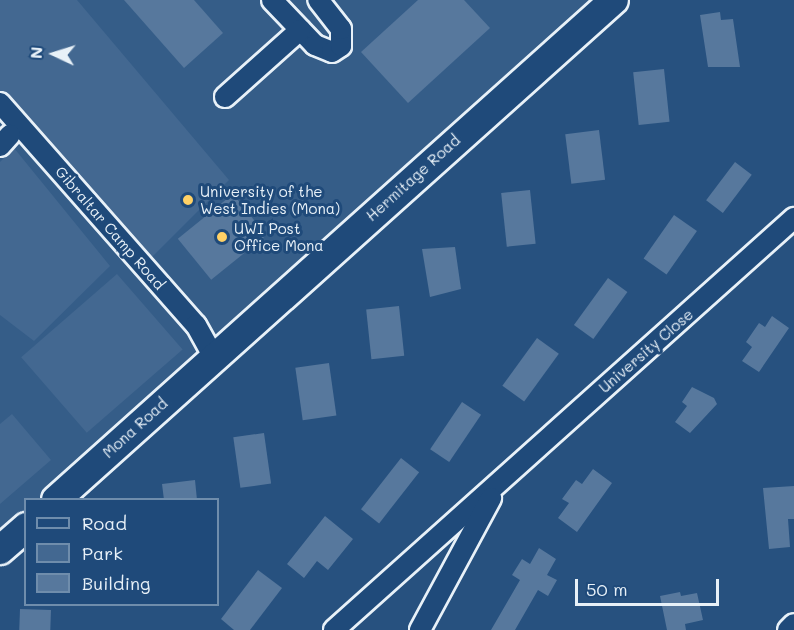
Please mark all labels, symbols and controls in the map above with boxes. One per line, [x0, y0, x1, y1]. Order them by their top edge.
north arrow [24, 24, 84, 84]
text: N [25, 46, 46, 60]
street label: Hermitage Road [362, 131, 464, 225]
street label: Gibraltar Camp Road [52, 163, 168, 293]
place label: University of the West Indies (Mona) [200, 182, 340, 217]
marker: University of the West Indies (Mona) [181, 193, 195, 207]
place label: UWI Post Office Mona [234, 219, 324, 254]
marker: UWI Post Office Mona [215, 230, 229, 244]
street label: University Close [595, 305, 697, 397]
street label: Mona Road [99, 394, 171, 462]
legend [24, 498, 219, 606]
text: Road [82, 511, 127, 535]
text: Park [82, 541, 123, 565]
scale bar [578, 567, 722, 605]
text: Building [82, 571, 150, 595]
text: 50 m [586, 577, 628, 601]

